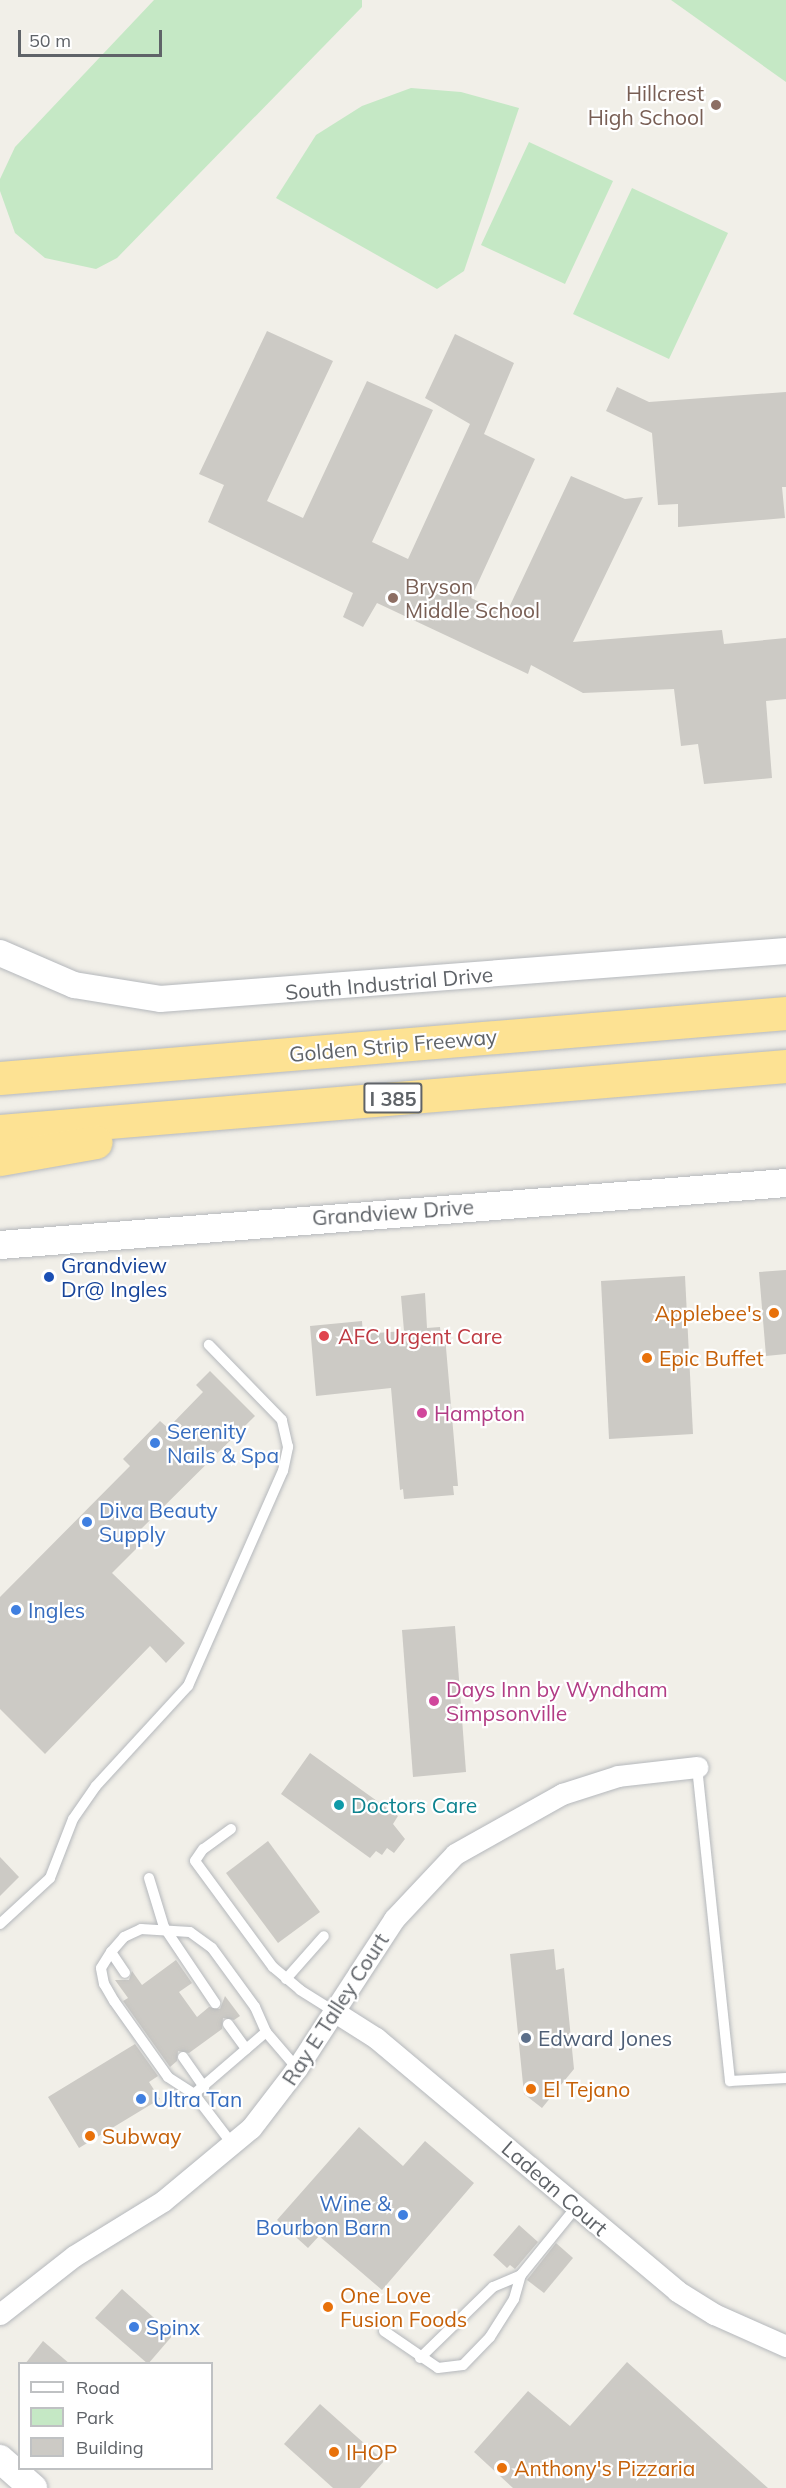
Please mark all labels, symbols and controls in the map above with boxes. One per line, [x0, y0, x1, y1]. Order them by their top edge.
scale bar [21, 18, 165, 56]
text: 50 m [29, 29, 71, 52]
place label: Hillcrest High School [588, 80, 704, 130]
marker: Hillcrest High School [709, 98, 723, 112]
place label: Bryson Middle School [405, 573, 540, 623]
marker: Bryson Middle School [386, 591, 400, 605]
street label: South Industrial Drive [284, 961, 494, 1005]
street label: Golden Strip Freeway [288, 1023, 498, 1067]
road number: I 385 [363, 1081, 423, 1115]
street label: Grandview Drive [311, 1194, 475, 1230]
place label: Grandview Dr@ Ingles [61, 1252, 167, 1302]
marker: Grandview Dr@ Ingles [42, 1270, 56, 1284]
place label: Applebee's [654, 1300, 762, 1326]
marker: Applebee's [767, 1306, 781, 1320]
place label: AFC Urgent Care [338, 1323, 502, 1349]
marker: AFC Urgent Care [315, 1327, 333, 1345]
place label: Epic Buffet [659, 1345, 764, 1371]
marker: Epic Buffet [640, 1351, 654, 1365]
place label: Hampton [434, 1400, 525, 1426]
marker: Hampton [415, 1406, 429, 1420]
place label: Serenity Nails & Spa [167, 1418, 279, 1468]
marker: Serenity Nails & Spa [148, 1436, 162, 1450]
place label: Diva Beauty Supply [99, 1497, 218, 1547]
marker: Diva Beauty Supply [80, 1515, 94, 1529]
place label: Ingles [28, 1597, 85, 1623]
marker: Ingles [9, 1603, 23, 1617]
place label: Days Inn by Wyndham Simpsonville [446, 1676, 668, 1726]
marker: Days Inn by Wyndham Simpsonville [427, 1694, 441, 1708]
place label: Doctors Care [351, 1792, 477, 1818]
marker: Doctors Care [332, 1798, 346, 1812]
street label: Ray E Talley Court [276, 1928, 394, 2090]
place label: Edward Jones [538, 2025, 672, 2051]
marker: Edward Jones [519, 2031, 533, 2045]
place label: El Tejano [543, 2076, 630, 2102]
marker: El Tejano [524, 2082, 538, 2096]
place label: Ultra Tan [153, 2086, 242, 2112]
marker: Ultra Tan [134, 2092, 148, 2106]
place label: Subway [102, 2123, 181, 2149]
marker: Subway [83, 2129, 97, 2143]
street label: Ladean Court [497, 2135, 613, 2241]
place label: Wine & Bourbon Barn [256, 2190, 391, 2240]
marker: Wine & Bourbon Barn [396, 2208, 410, 2222]
place label: One Love Fusion Foods [340, 2282, 467, 2332]
marker: One Love Fusion Foods [321, 2300, 335, 2314]
place label: Spinx [146, 2314, 200, 2340]
marker: Spinx [127, 2320, 141, 2334]
legend [18, 2362, 213, 2470]
text: Road [76, 2376, 120, 2399]
text: Park [76, 2406, 114, 2429]
text: Building [76, 2436, 144, 2459]
place label: IHOP [346, 2439, 397, 2465]
marker: IHOP [327, 2445, 341, 2459]
place label: Anthony's Pizzaria [514, 2455, 695, 2481]
marker: Anthony's Pizzaria [495, 2461, 509, 2475]

